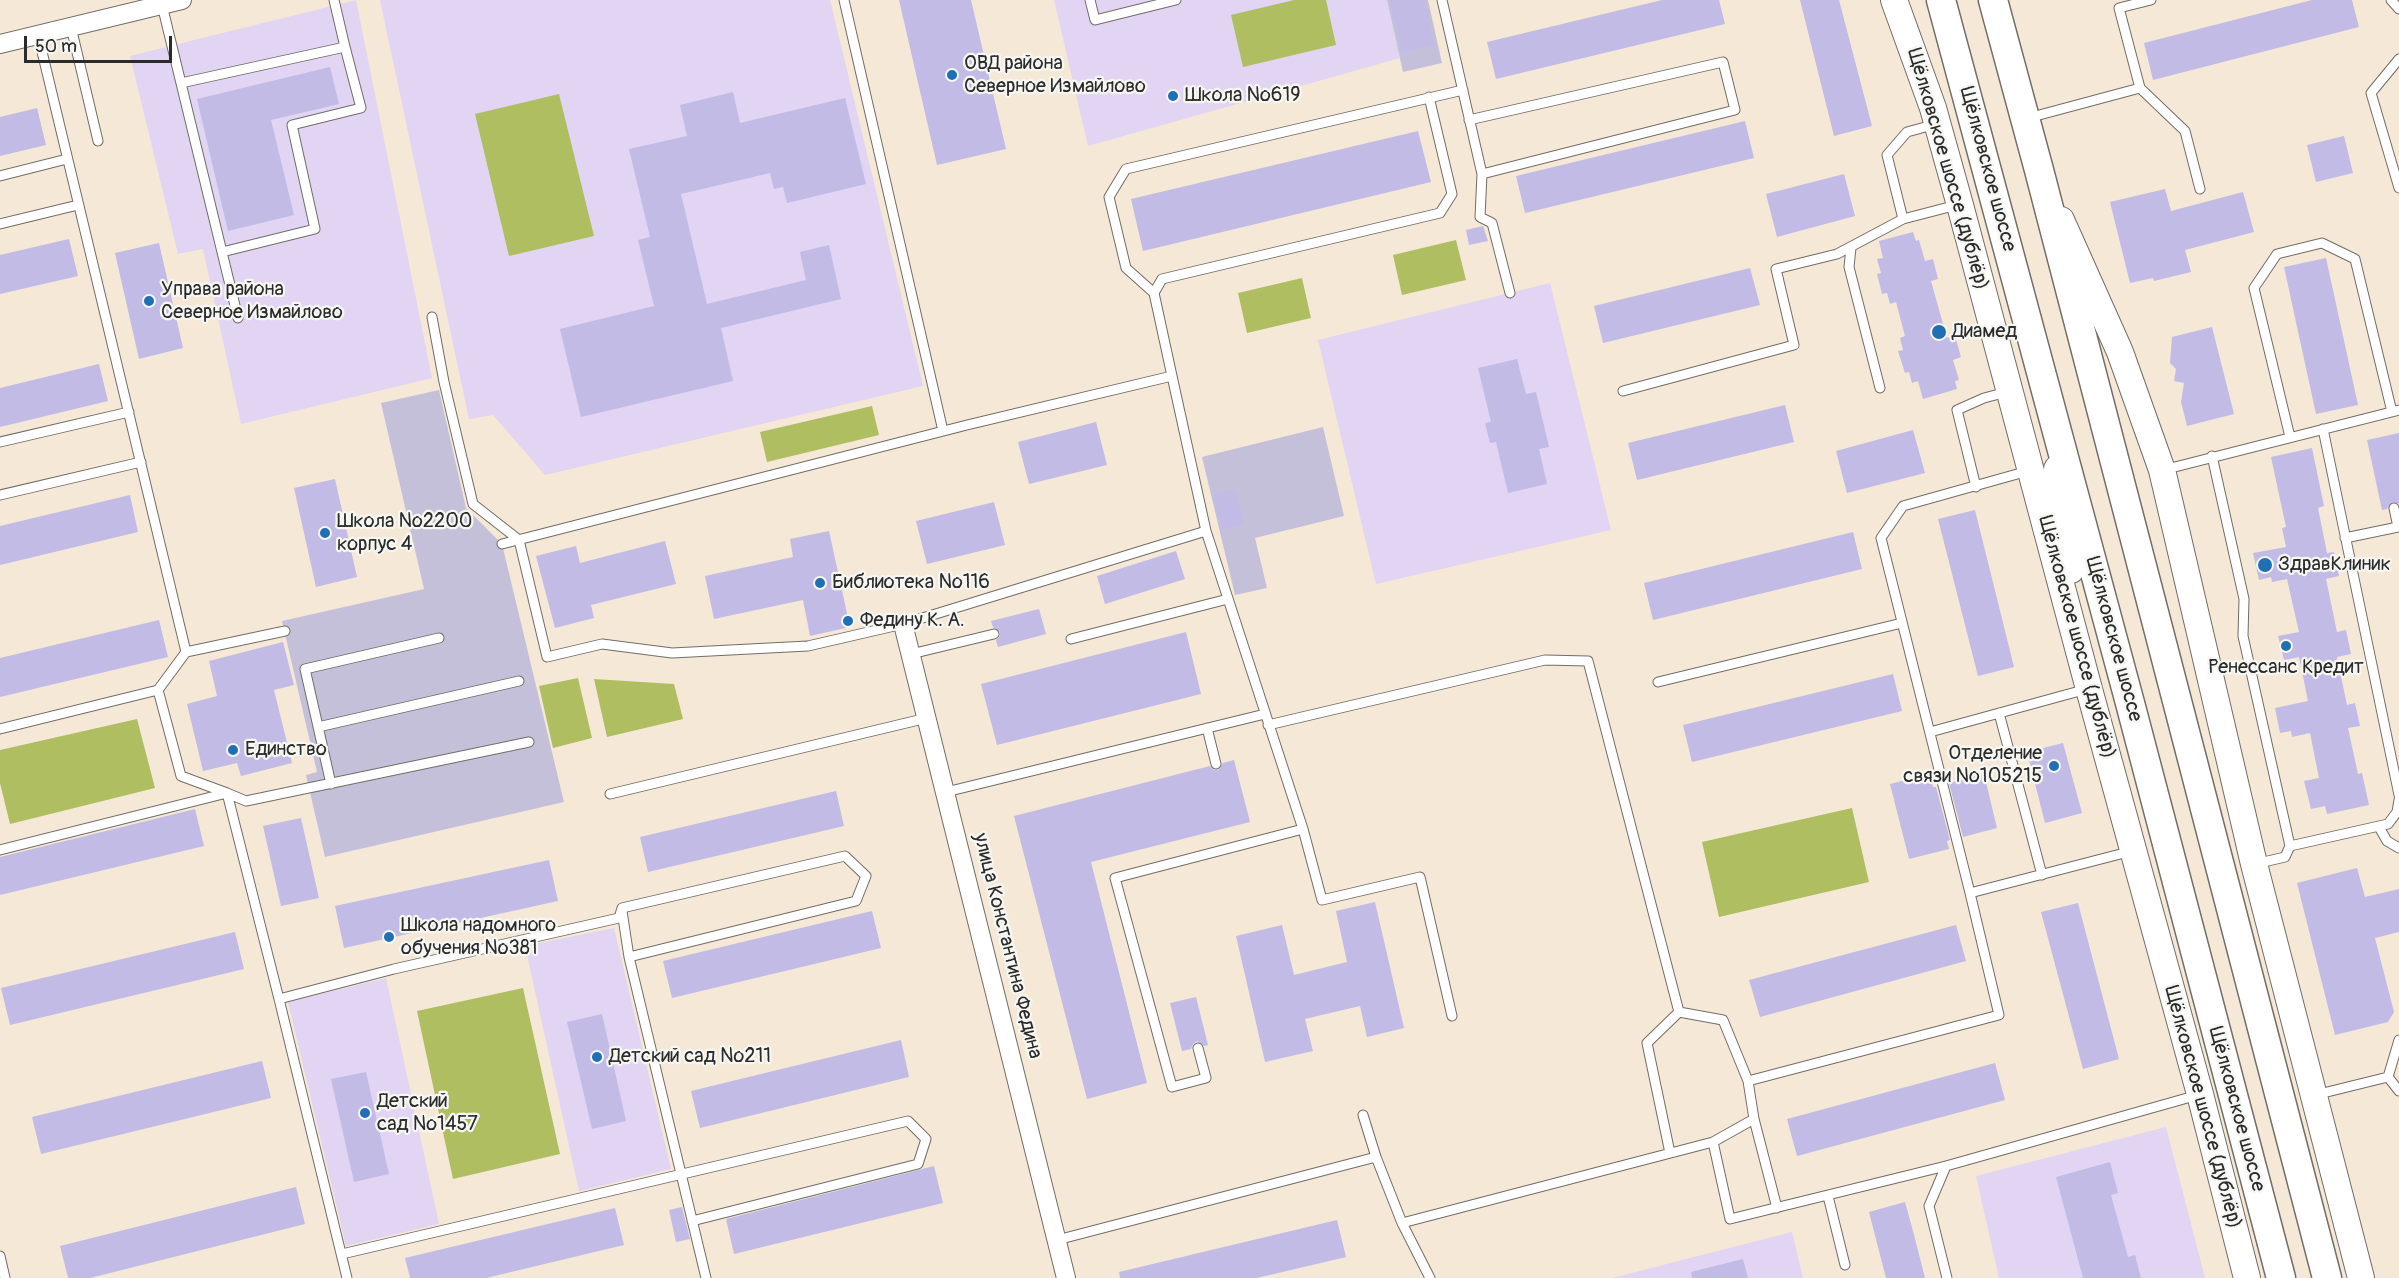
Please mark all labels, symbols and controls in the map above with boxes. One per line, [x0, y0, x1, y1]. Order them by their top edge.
scale bar [27, 24, 176, 62]
text: 50 m [35, 35, 77, 58]
street label: Щёлковское шоссе (дублёр) [1901, 45, 1993, 293]
place label: ОВД района Северное Измайлово [964, 52, 1146, 99]
marker: ОВД района Северное Измайлово [945, 68, 959, 82]
place label: Школа №619 [1185, 84, 1301, 108]
street label: Щёлковское шоссе [1953, 84, 2021, 254]
marker: Школа №619 [1166, 89, 1180, 103]
place label: Управа района Северное Измайлово [161, 278, 343, 325]
marker: Управа района Северное Измайлово [142, 294, 156, 308]
place label: Диамед [1952, 320, 2017, 344]
marker: Диамед [1930, 323, 1948, 341]
place label: Школа №2200 корпус 4 [337, 510, 473, 557]
street label: Щёлковское шоссе (дублёр) [2032, 513, 2120, 761]
marker: Школа №2200 корпус 4 [318, 526, 332, 540]
place label: ЗдравКлиник [2278, 553, 2391, 577]
street label: Щёлковское шоссе [2079, 554, 2147, 724]
marker: ЗдравКлиник [2256, 556, 2274, 574]
place label: Библиотека №116 [832, 571, 990, 595]
marker: Библиотека №116 [813, 576, 827, 590]
place label: Федину К. А. [860, 609, 965, 633]
marker: Федину К. А. [841, 614, 855, 628]
marker: Ренессанс Кредит [2279, 639, 2293, 653]
place label: Ренессанс Кредит [2208, 656, 2364, 680]
place label: Единство [245, 738, 327, 762]
place label: Отделение связи №105215 [1903, 742, 2042, 789]
marker: Единство [226, 743, 240, 757]
marker: Отделение связи №105215 [2047, 759, 2061, 773]
street label: улица Константина Федина [967, 831, 1047, 1061]
place label: Школа надомного обучения №381 [401, 914, 556, 961]
marker: Школа надомного обучения №381 [382, 930, 396, 944]
street label: Щёлковское шоссе (дублёр) [2158, 983, 2246, 1231]
street label: Щёлковское шоссе [2202, 1024, 2270, 1194]
place label: Детский сад №211 [609, 1045, 771, 1069]
marker: Детский сад №211 [590, 1050, 604, 1064]
place label: Детский сад №1457 [377, 1090, 478, 1137]
marker: Детский сад №1457 [358, 1106, 372, 1120]

